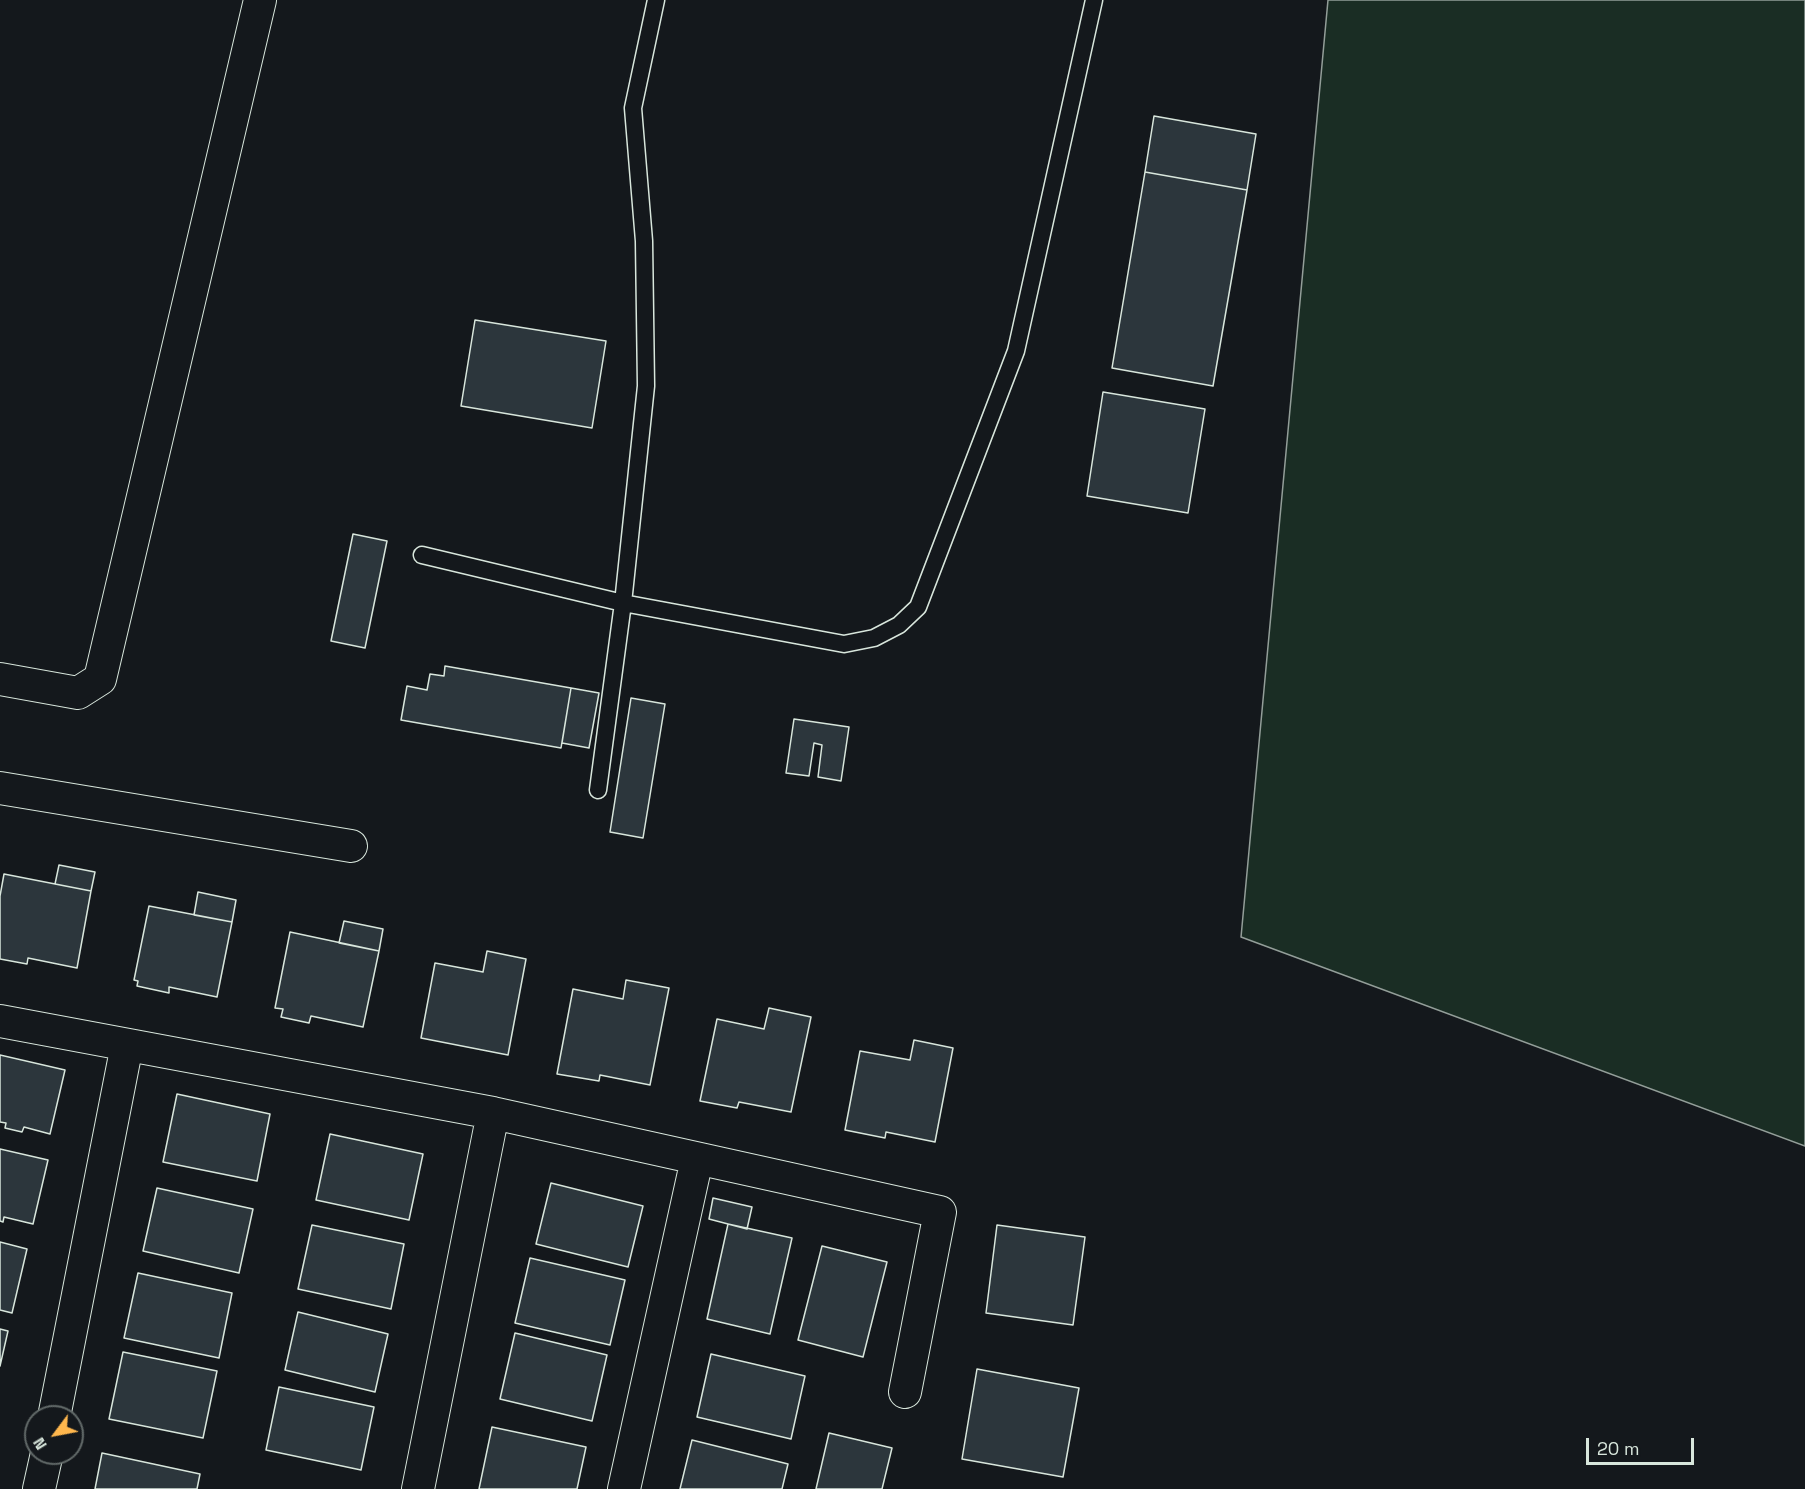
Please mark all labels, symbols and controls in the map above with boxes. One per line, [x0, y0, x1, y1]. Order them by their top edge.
north arrow [24, 1405, 84, 1465]
scale bar [1589, 1426, 1697, 1464]
text: N [28, 1434, 52, 1454]
text: 20 m [1597, 1437, 1640, 1460]

